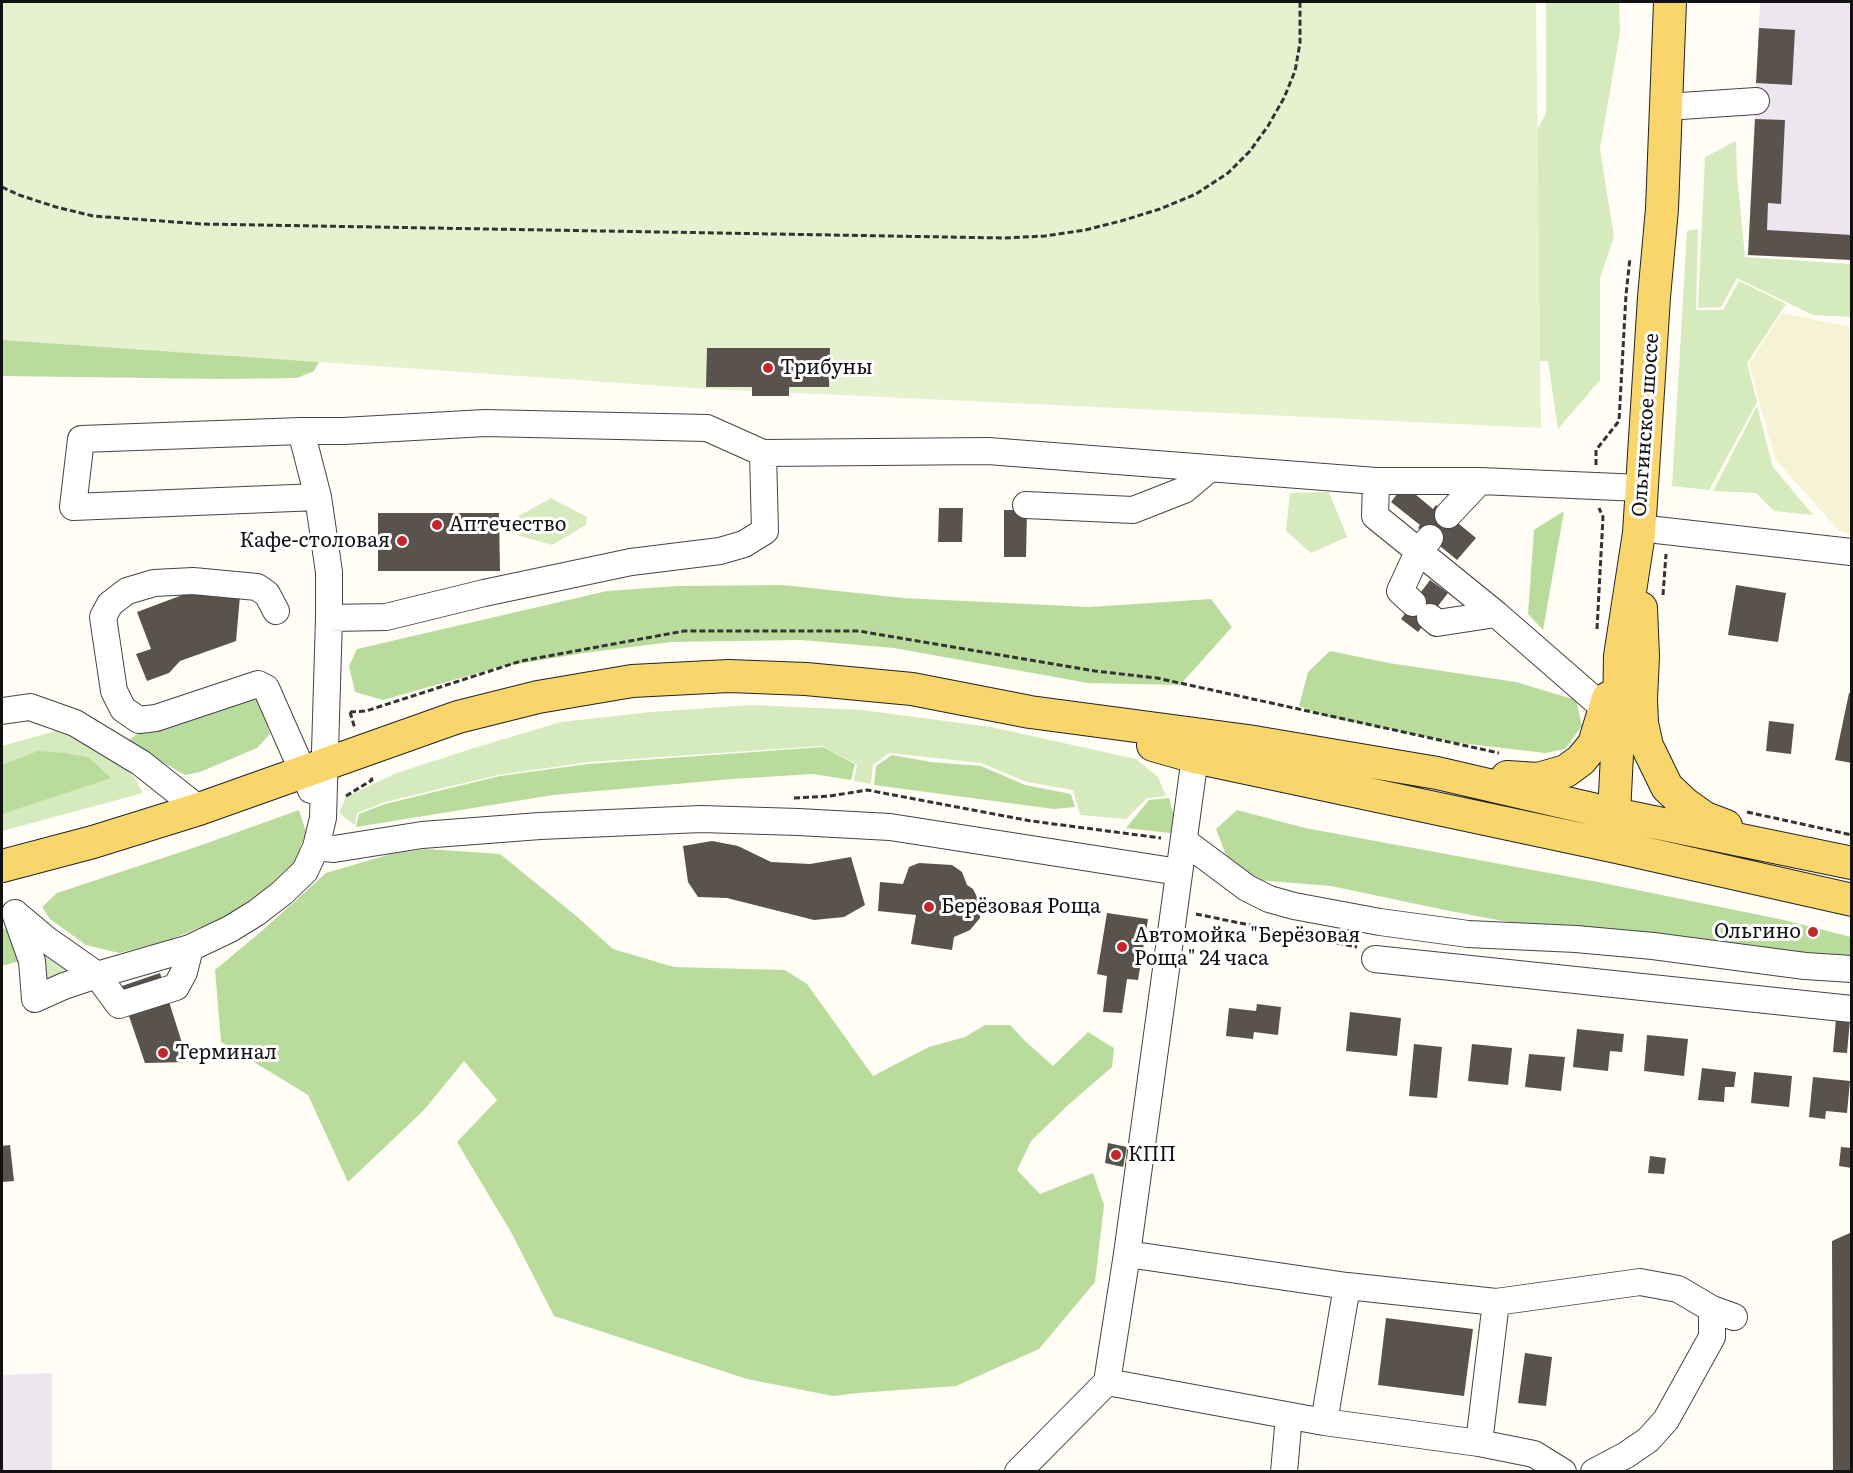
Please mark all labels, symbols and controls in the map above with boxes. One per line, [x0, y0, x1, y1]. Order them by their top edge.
street label: Ольгинское шоссе [1628, 332, 1664, 518]
place label: Трибуны [780, 356, 873, 380]
marker: Трибуны [761, 361, 775, 375]
place label: Аптечество [449, 513, 567, 537]
marker: Аптечество [430, 518, 444, 532]
place label: Кафе-столовая [240, 529, 390, 553]
marker: Кафе-столовая [395, 534, 409, 548]
place label: Берёзовая Роща [941, 895, 1101, 919]
marker: Берёзовая Роща [922, 900, 936, 914]
place label: Ольгино [1714, 920, 1801, 944]
place label: Автомойка "Берёзовая Роща" 24 часа [1134, 924, 1360, 971]
marker: Ольгино [1806, 925, 1820, 939]
marker: Автомойка "Берёзовая Роща" 24 часа [1115, 940, 1129, 954]
place label: Терминал [175, 1041, 277, 1065]
marker: Терминал [156, 1046, 170, 1060]
place label: КПП [1128, 1143, 1176, 1167]
marker: КПП [1109, 1148, 1123, 1162]

